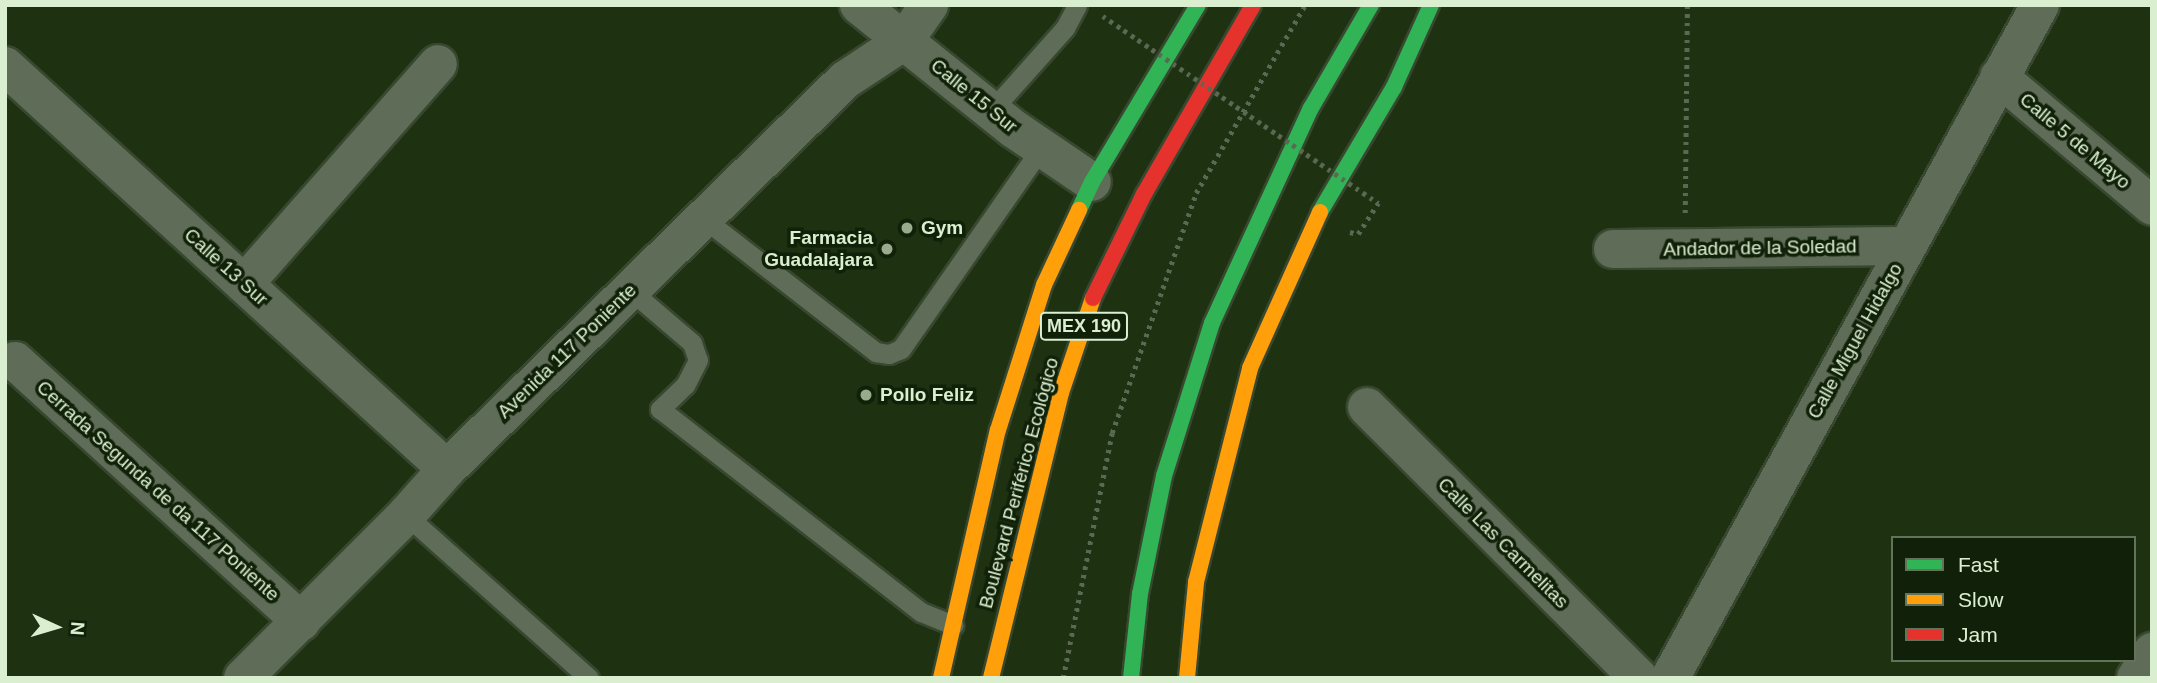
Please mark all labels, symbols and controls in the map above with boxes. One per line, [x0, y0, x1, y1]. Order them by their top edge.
street label: Calle 15 Sur [926, 54, 1022, 138]
street label: Calle 5 de Mayo [2015, 88, 2135, 194]
place label: Gym [921, 217, 963, 239]
marker: Gym [899, 220, 915, 236]
street label: Calle 13 Sur [180, 224, 272, 310]
place label: Farmacia Guadalajara [764, 227, 873, 271]
street label: Andador de la Soledad [1663, 235, 1857, 261]
marker: Farmacia Guadalajara [879, 241, 895, 257]
street label: Calle Miguel Hidalgo [1803, 259, 1907, 423]
street label: Avenida 117 Poniente [493, 279, 641, 423]
road number: MEX 190 [1038, 312, 1130, 340]
street label: Boulevard Periférico Ecológico [975, 355, 1063, 611]
street label: Cerrada Segunda de da 117 Poniente [32, 376, 284, 606]
place label: Pollo Feliz [880, 384, 974, 406]
marker: Pollo Feliz [858, 387, 874, 403]
street label: Calle Las Carmelitas [1433, 473, 1573, 613]
legend [1891, 536, 2136, 662]
text: Fast [1958, 553, 1999, 576]
text: Slow [1958, 588, 2004, 611]
north arrow [21, 592, 91, 662]
text: N [66, 621, 88, 636]
text: Jam [1958, 623, 1998, 646]

